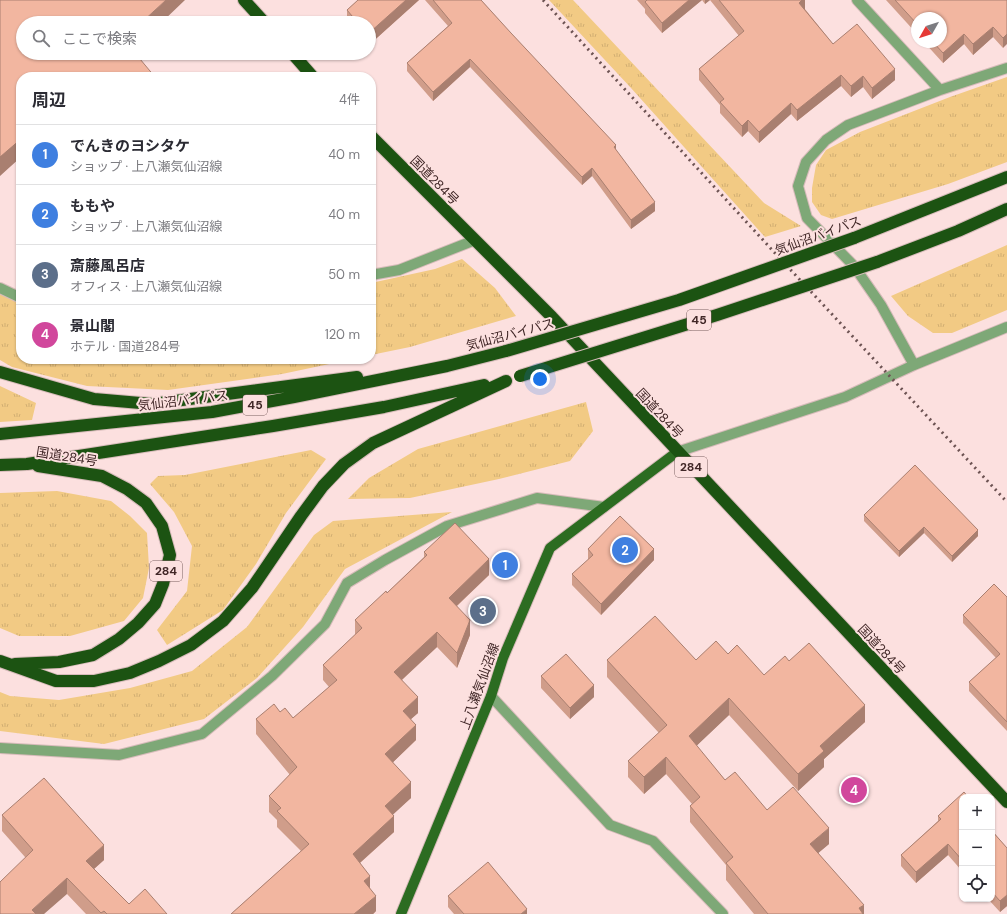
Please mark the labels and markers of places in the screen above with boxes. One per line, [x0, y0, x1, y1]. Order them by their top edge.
pin: 2 [612, 535, 638, 565]
pin: 1 [492, 550, 518, 580]
pin: 3 [470, 596, 496, 626]
pin: 4 [841, 775, 867, 805]

